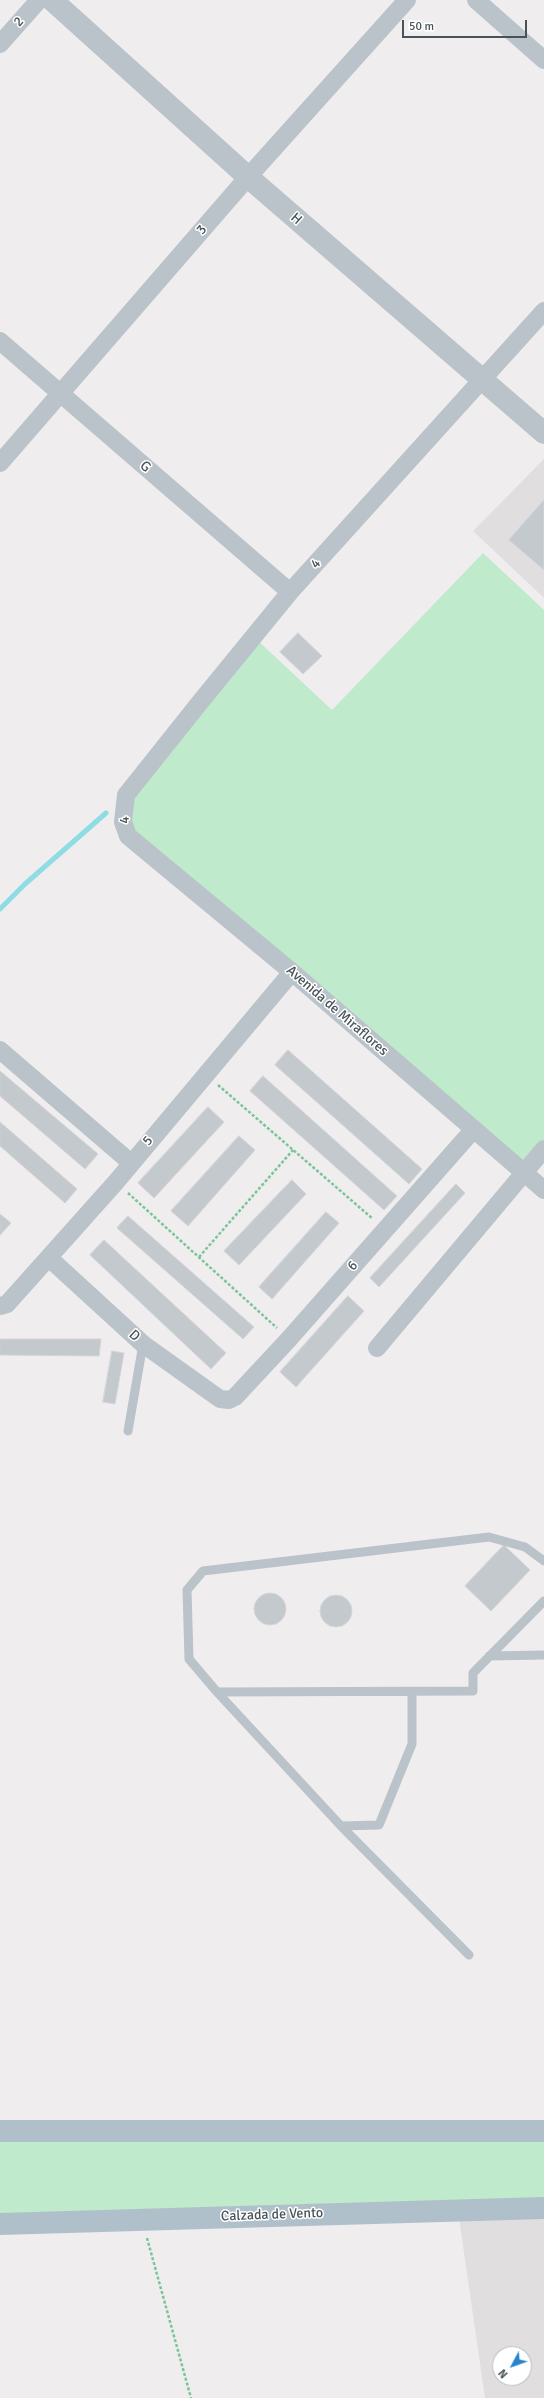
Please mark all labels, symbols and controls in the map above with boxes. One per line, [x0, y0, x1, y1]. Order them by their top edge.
scale bar [404, 12, 529, 38]
street label: 2 [10, 14, 28, 30]
text: 50 m [409, 19, 434, 34]
street label: H [287, 210, 305, 228]
street label: 3 [193, 222, 211, 238]
street label: G [136, 458, 154, 476]
street label: 4 [307, 556, 325, 572]
street label: 4 [116, 816, 134, 824]
street label: Avenida de Miraflores [283, 962, 391, 1060]
street label: 5 [139, 1133, 157, 1149]
street label: 6 [344, 1258, 362, 1274]
street label: D [125, 1327, 143, 1345]
street label: Calzada de Vento [221, 2205, 323, 2225]
north arrow [492, 2346, 532, 2386]
text: N [496, 2366, 511, 2381]

